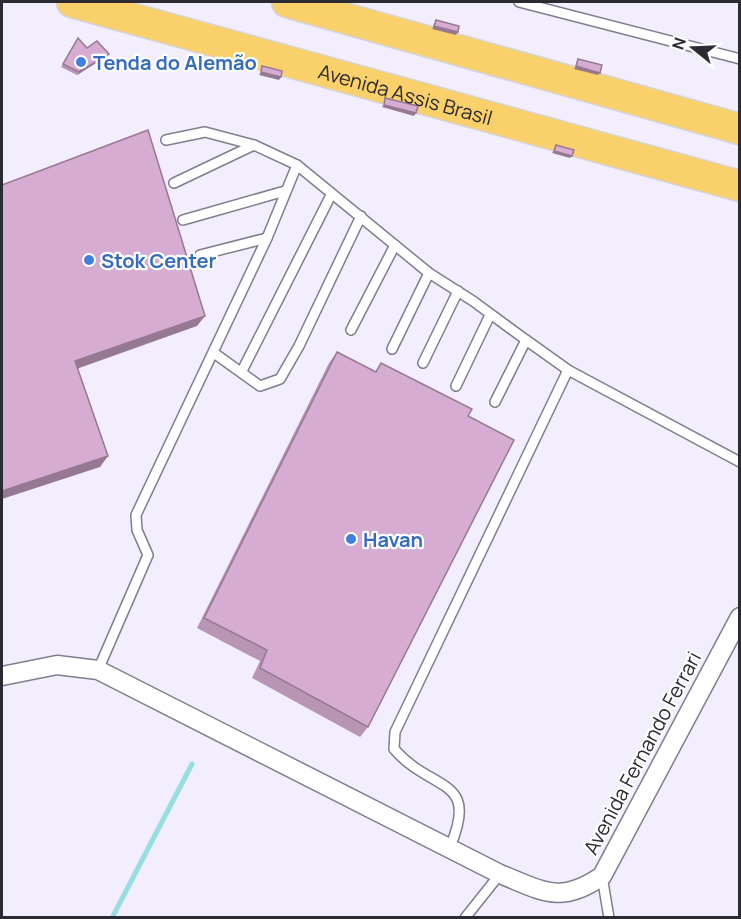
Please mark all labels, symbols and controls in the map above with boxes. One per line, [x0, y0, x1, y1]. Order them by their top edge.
north arrow [663, 18, 723, 78]
text: N [666, 34, 691, 52]
place label: Tenda do Alemão [93, 49, 257, 76]
marker: Tenda do Alemão [74, 55, 88, 69]
street label: Avenida Assis Brasil [315, 57, 496, 131]
place label: Stok Center [101, 247, 217, 274]
marker: Stok Center [82, 253, 96, 267]
place label: Havan [363, 526, 423, 553]
marker: Havan [344, 532, 358, 546]
street label: Avenida Fernando Ferrari [577, 647, 707, 859]

